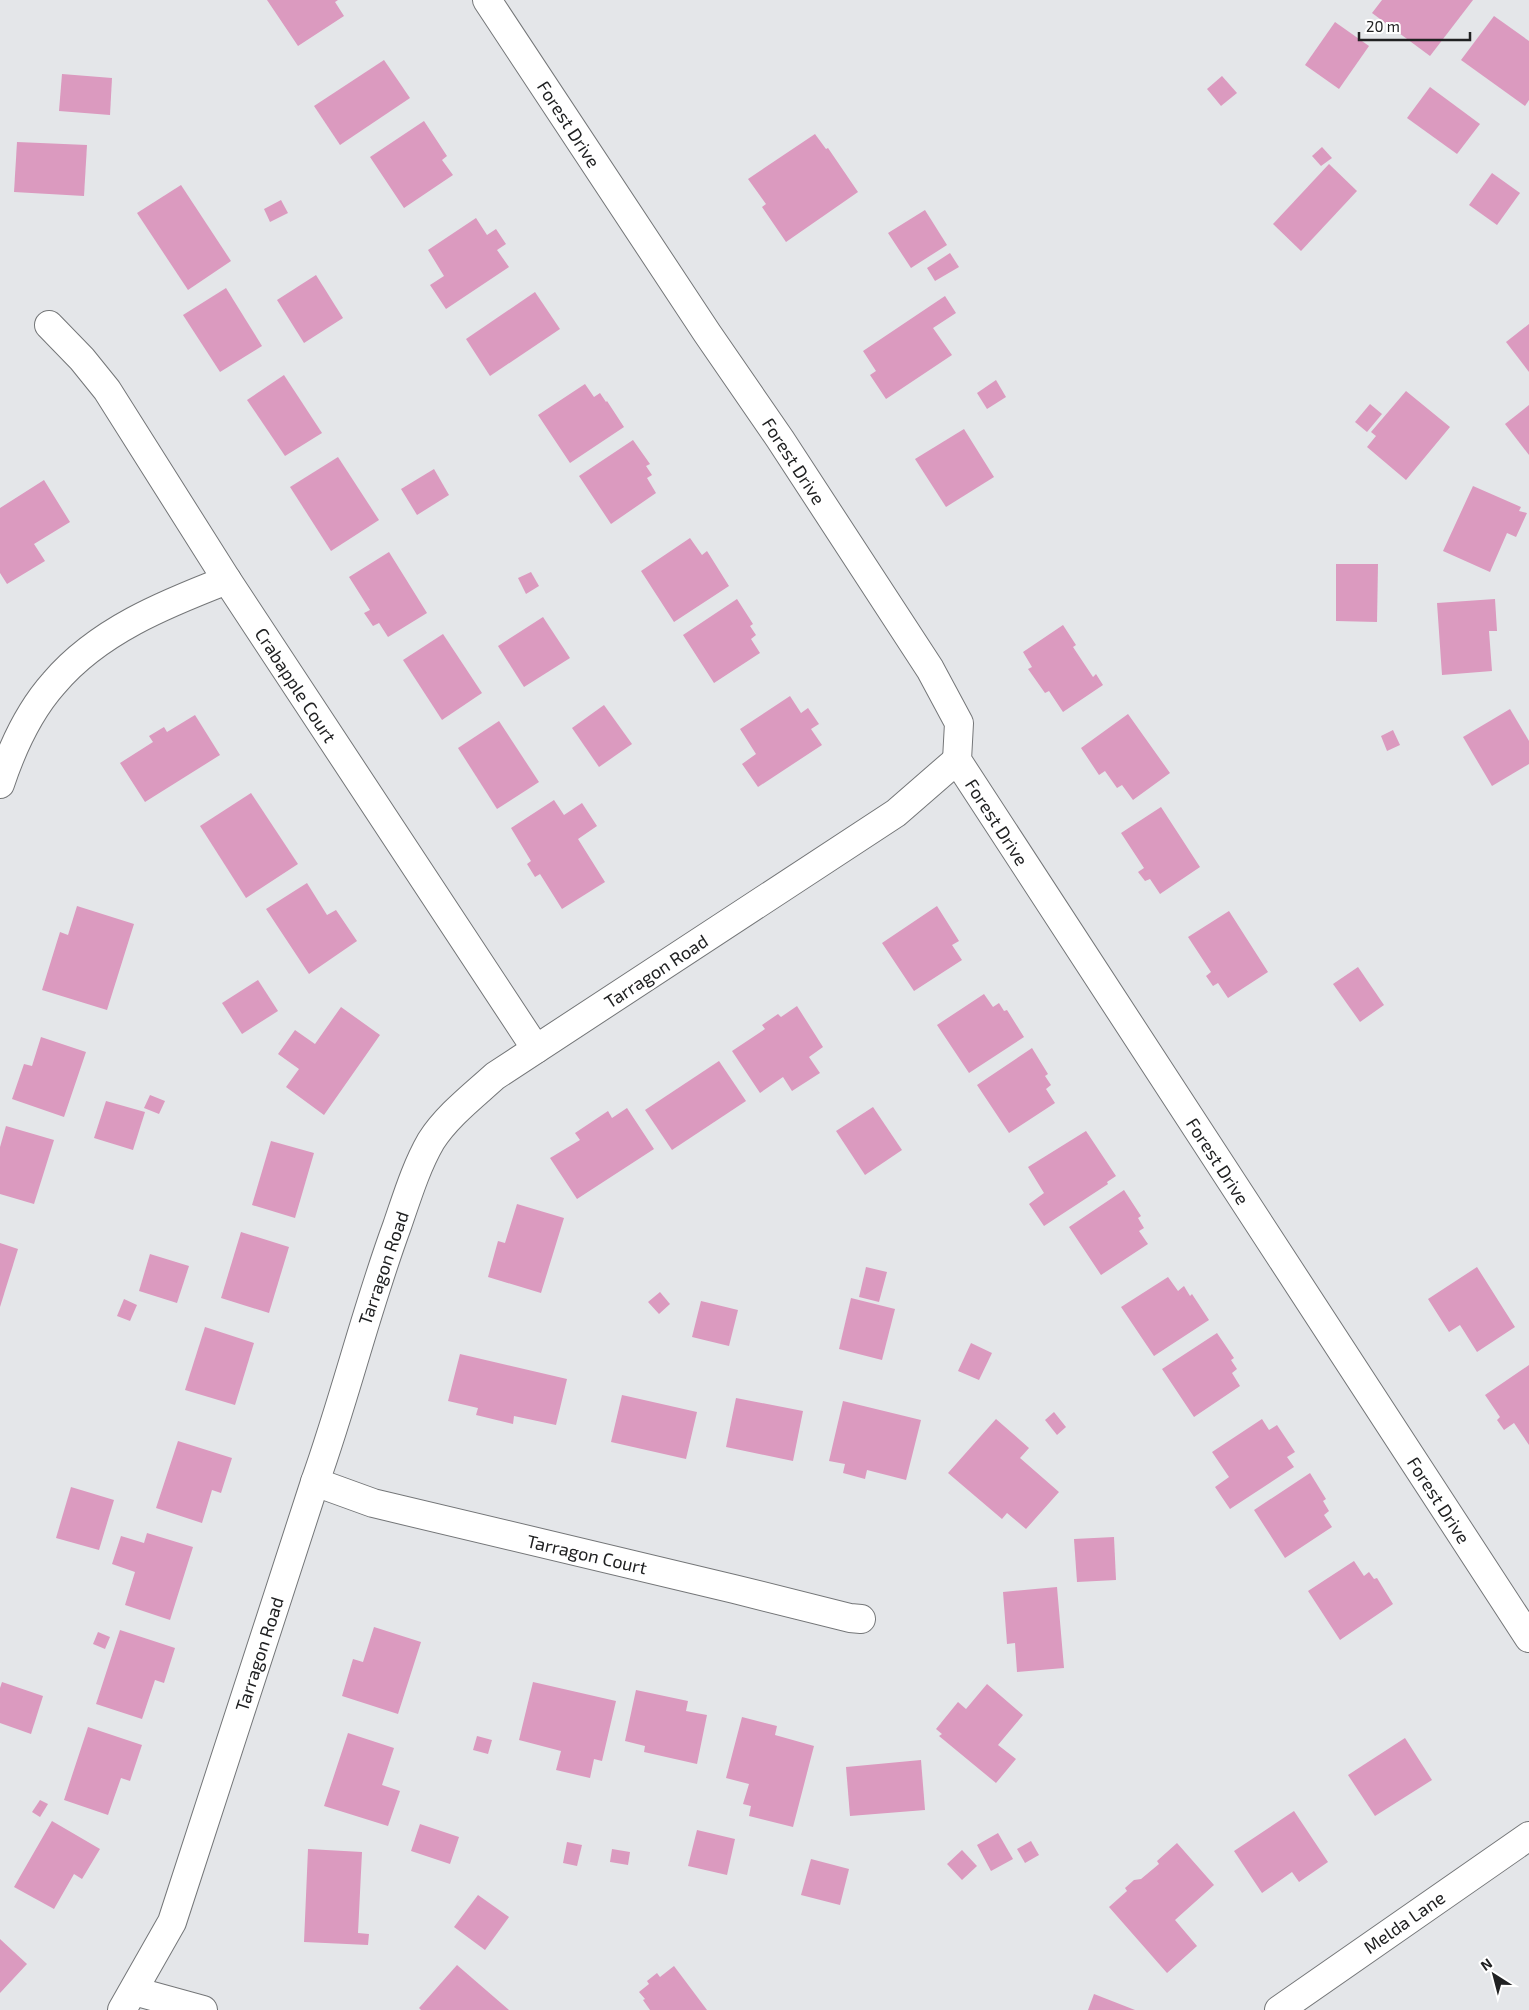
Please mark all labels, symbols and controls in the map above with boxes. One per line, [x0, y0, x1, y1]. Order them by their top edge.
scale bar [1359, 10, 1470, 42]
text: 20 m [1366, 17, 1400, 35]
street label: Forest Drive [533, 76, 605, 172]
street label: Forest Drive [758, 413, 830, 509]
street label: Crabapple Court [251, 624, 341, 747]
street label: Forest Drive [961, 774, 1033, 870]
street label: Tarragon Road [600, 929, 712, 1013]
street label: Forest Drive [1182, 1113, 1254, 1209]
street label: Tarragon Road [353, 1208, 413, 1328]
street label: Forest Drive [1403, 1452, 1475, 1548]
street label: Tarragon Court [525, 1530, 649, 1579]
street label: Tarragon Road [230, 1594, 288, 1714]
street label: Melda Lane [1359, 1886, 1449, 1958]
north arrow [1469, 1950, 1519, 2000]
text: N [1477, 1954, 1495, 1974]

